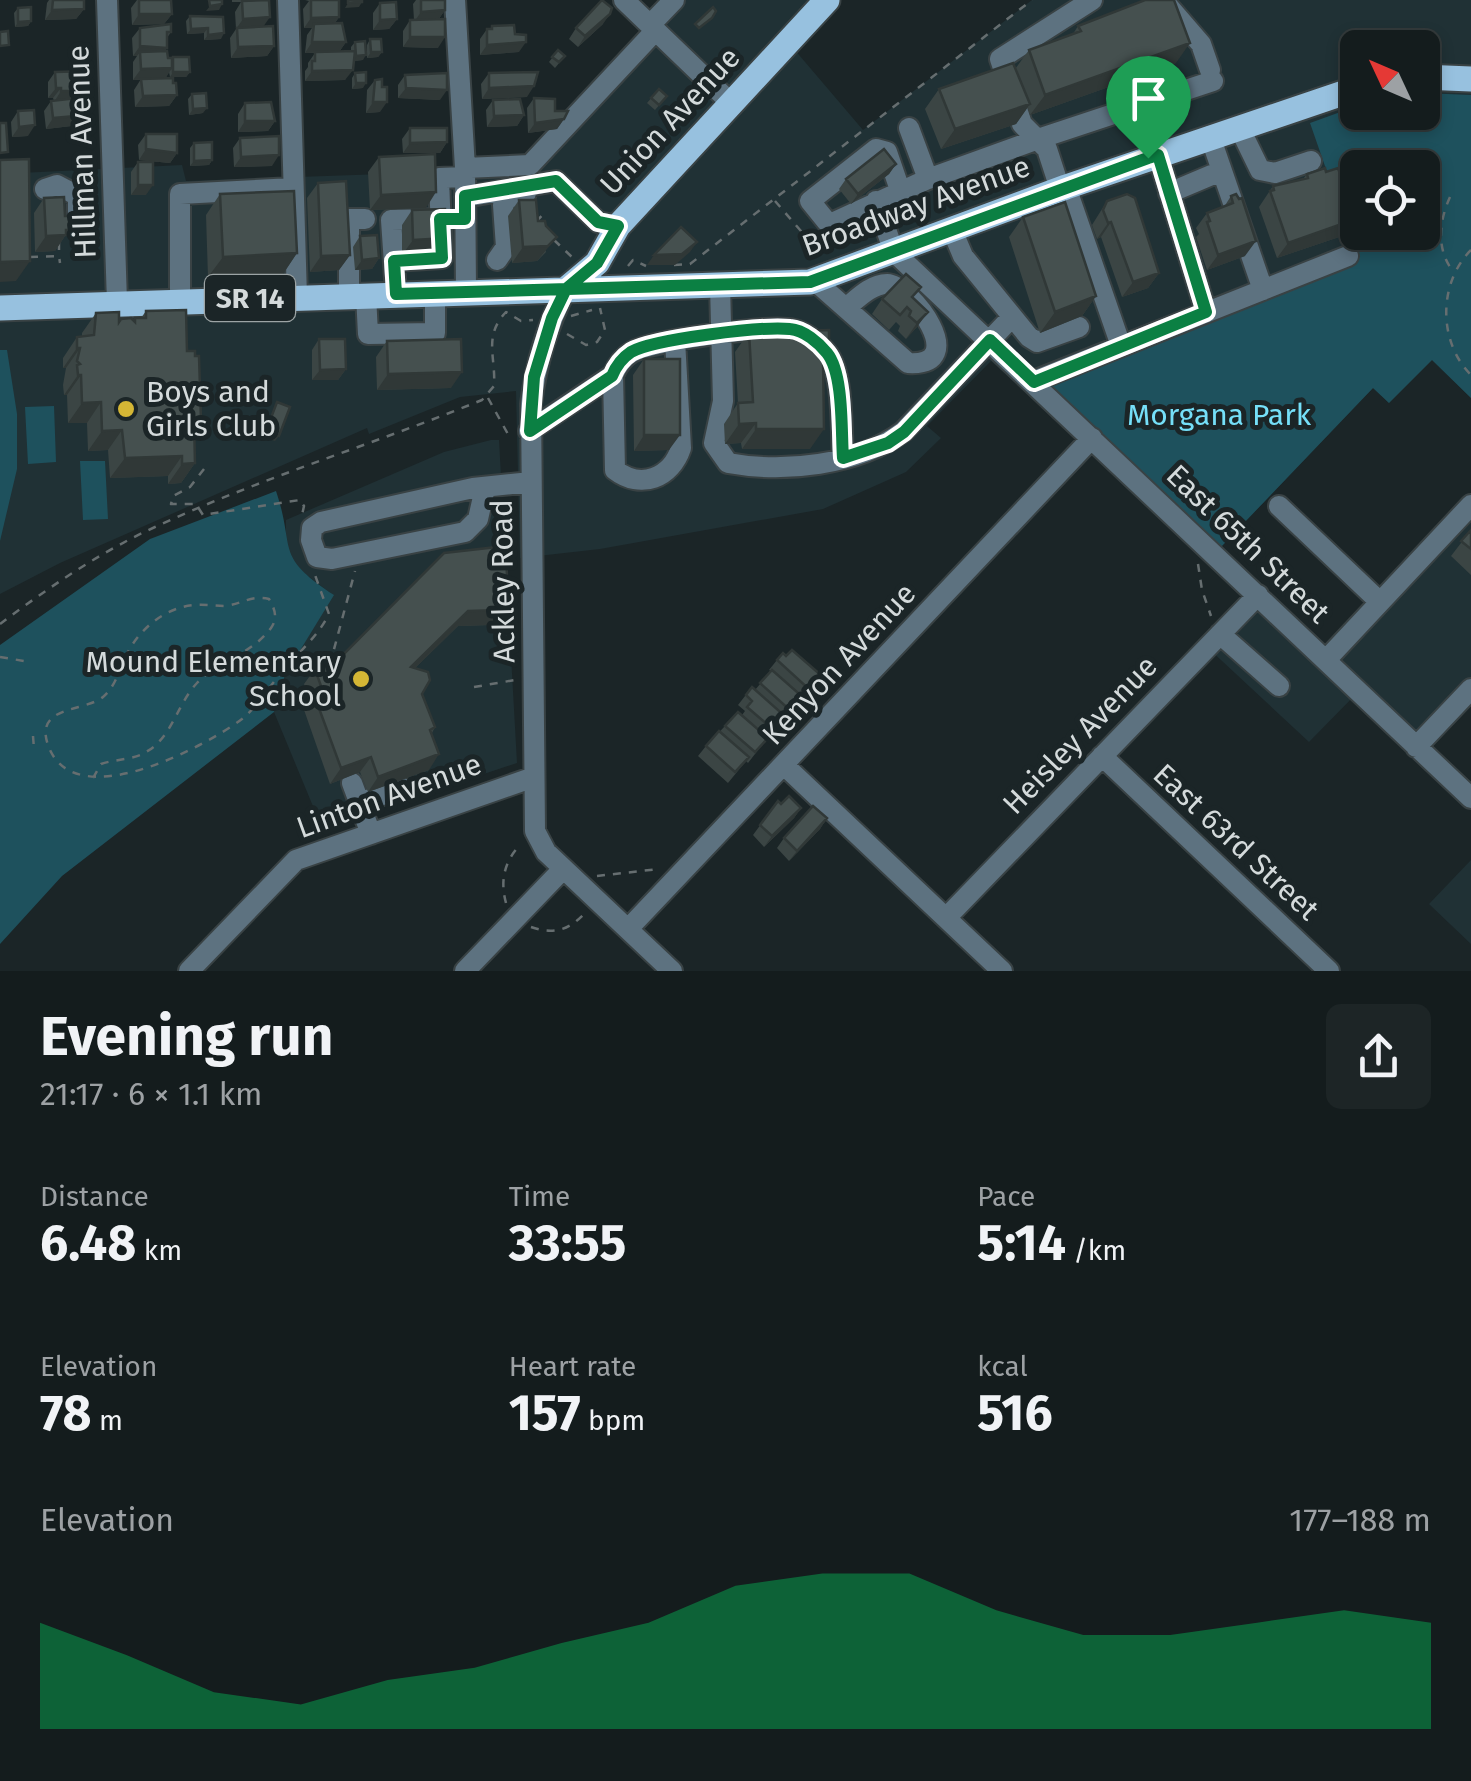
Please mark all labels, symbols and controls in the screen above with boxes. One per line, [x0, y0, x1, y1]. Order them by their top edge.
north arrow [1340, 30, 1440, 130]
map controls [1340, 30, 1440, 250]
street label: Union Avenue [593, 40, 747, 202]
street label: Hillman Avenue [60, 45, 104, 259]
pin [1106, 56, 1191, 159]
icon: arrive [1121, 71, 1176, 126]
street label: Broadway Avenue [797, 148, 1035, 264]
button: locate [1340, 150, 1440, 250]
road number: SR 14 [205, 275, 295, 321]
place label: Boys and Girls Club [146, 374, 276, 444]
park label: Morgana Park [1127, 397, 1312, 433]
marker: Boys and Girls Club [115, 398, 137, 420]
street label: East 65th Street [1159, 457, 1337, 631]
street label: Ackley Road [484, 499, 522, 663]
street label: Kenyon Avenue [755, 576, 923, 752]
place label: Mound Elementary School [85, 644, 341, 714]
street label: Heisley Avenue [995, 648, 1165, 822]
marker: Mound Elementary School [350, 668, 372, 690]
street label: Linton Avenue [292, 746, 486, 846]
street label: East 63rd Street [1146, 756, 1326, 928]
text: Evening run [40, 1004, 334, 1070]
button: share [1326, 1004, 1431, 1109]
text: 21:17 · 6 × 1.1 km [40, 1075, 263, 1113]
text: Distance [40, 1180, 149, 1213]
text: Time [509, 1180, 570, 1213]
text: Pace [977, 1180, 1035, 1213]
text: 6.48 [40, 1213, 136, 1273]
text: 33:55 [509, 1213, 626, 1273]
text: 5:14 [977, 1213, 1066, 1273]
text: km [136, 1234, 182, 1267]
text: /km [1066, 1234, 1126, 1267]
text: Elevation [40, 1350, 157, 1383]
text: Heart rate [509, 1350, 636, 1383]
text: kcal [977, 1350, 1028, 1383]
text: 78 [40, 1383, 92, 1443]
text: 157 [509, 1383, 581, 1443]
text: 516 [977, 1383, 1053, 1443]
text: m [92, 1404, 123, 1437]
text: bpm [581, 1404, 645, 1437]
text: Elevation [40, 1501, 174, 1539]
text: 177–188 m [1289, 1501, 1431, 1539]

